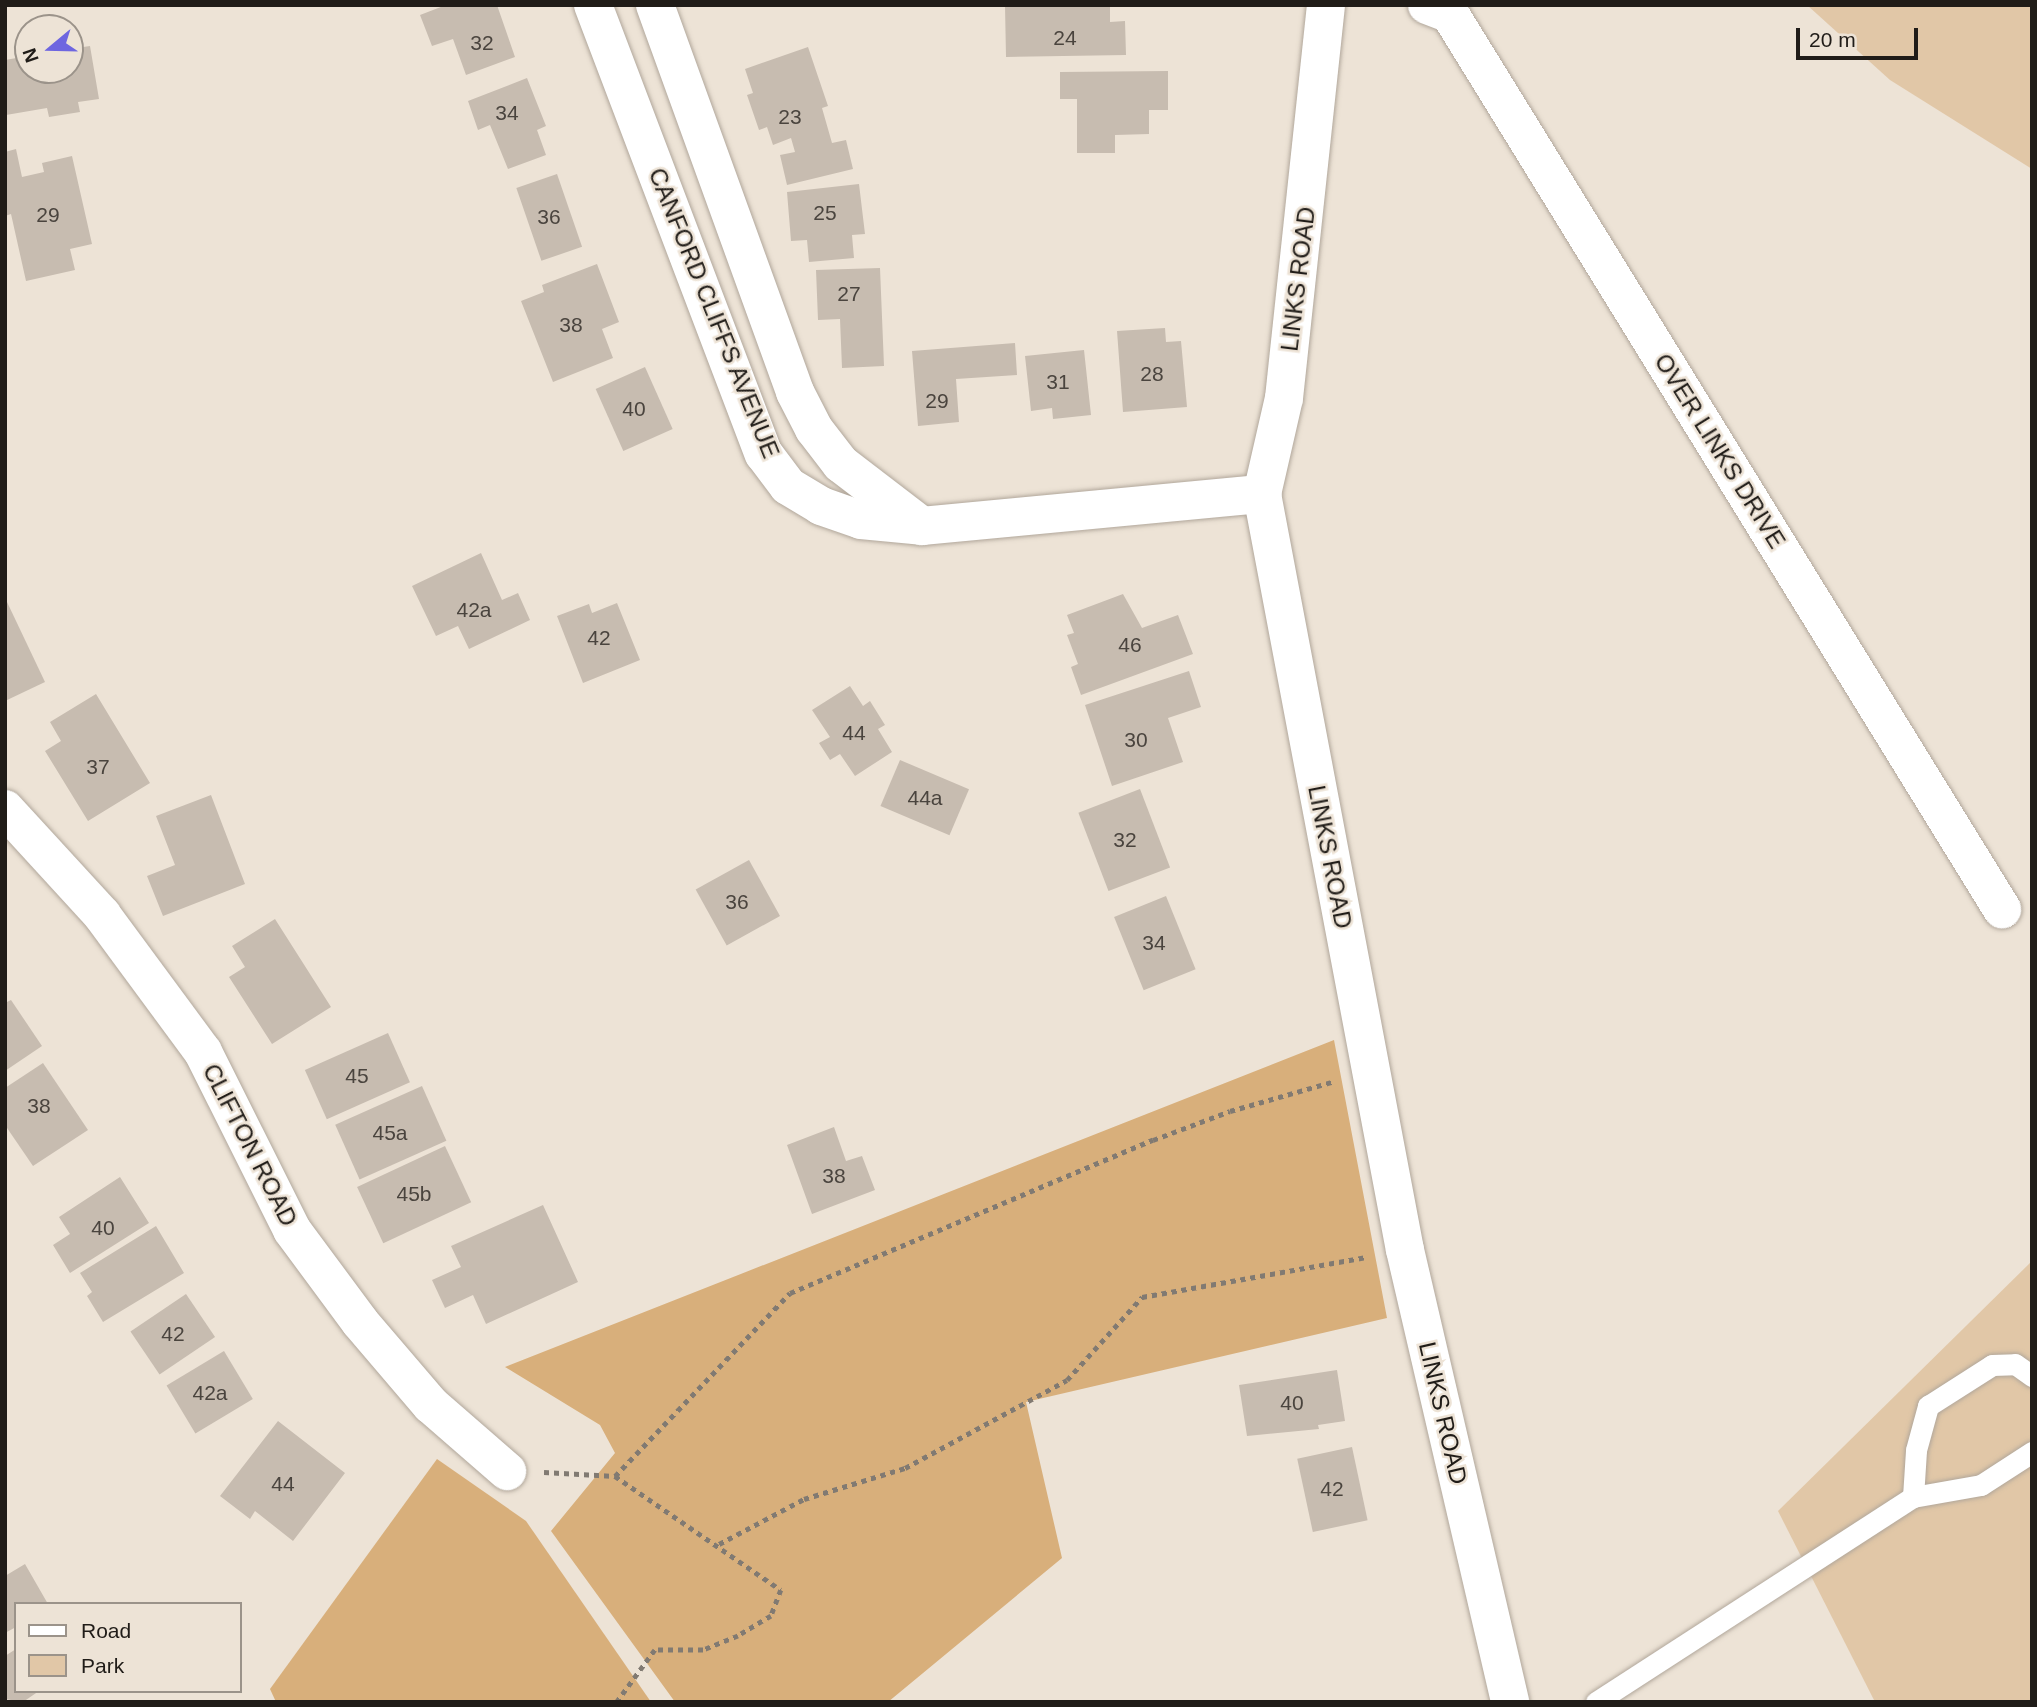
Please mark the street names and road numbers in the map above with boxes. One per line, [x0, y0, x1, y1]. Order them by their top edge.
street label: CANFORD CLIFFS AVENUE [642, 163, 786, 463]
street label: LINKS ROAD [1275, 205, 1321, 353]
street label: OVER LINKS DRIVE [1648, 348, 1792, 554]
street label: LINKS ROAD [1302, 783, 1358, 931]
street label: CLIFTON ROAD [197, 1059, 303, 1231]
street label: LINKS ROAD [1413, 1339, 1473, 1487]

